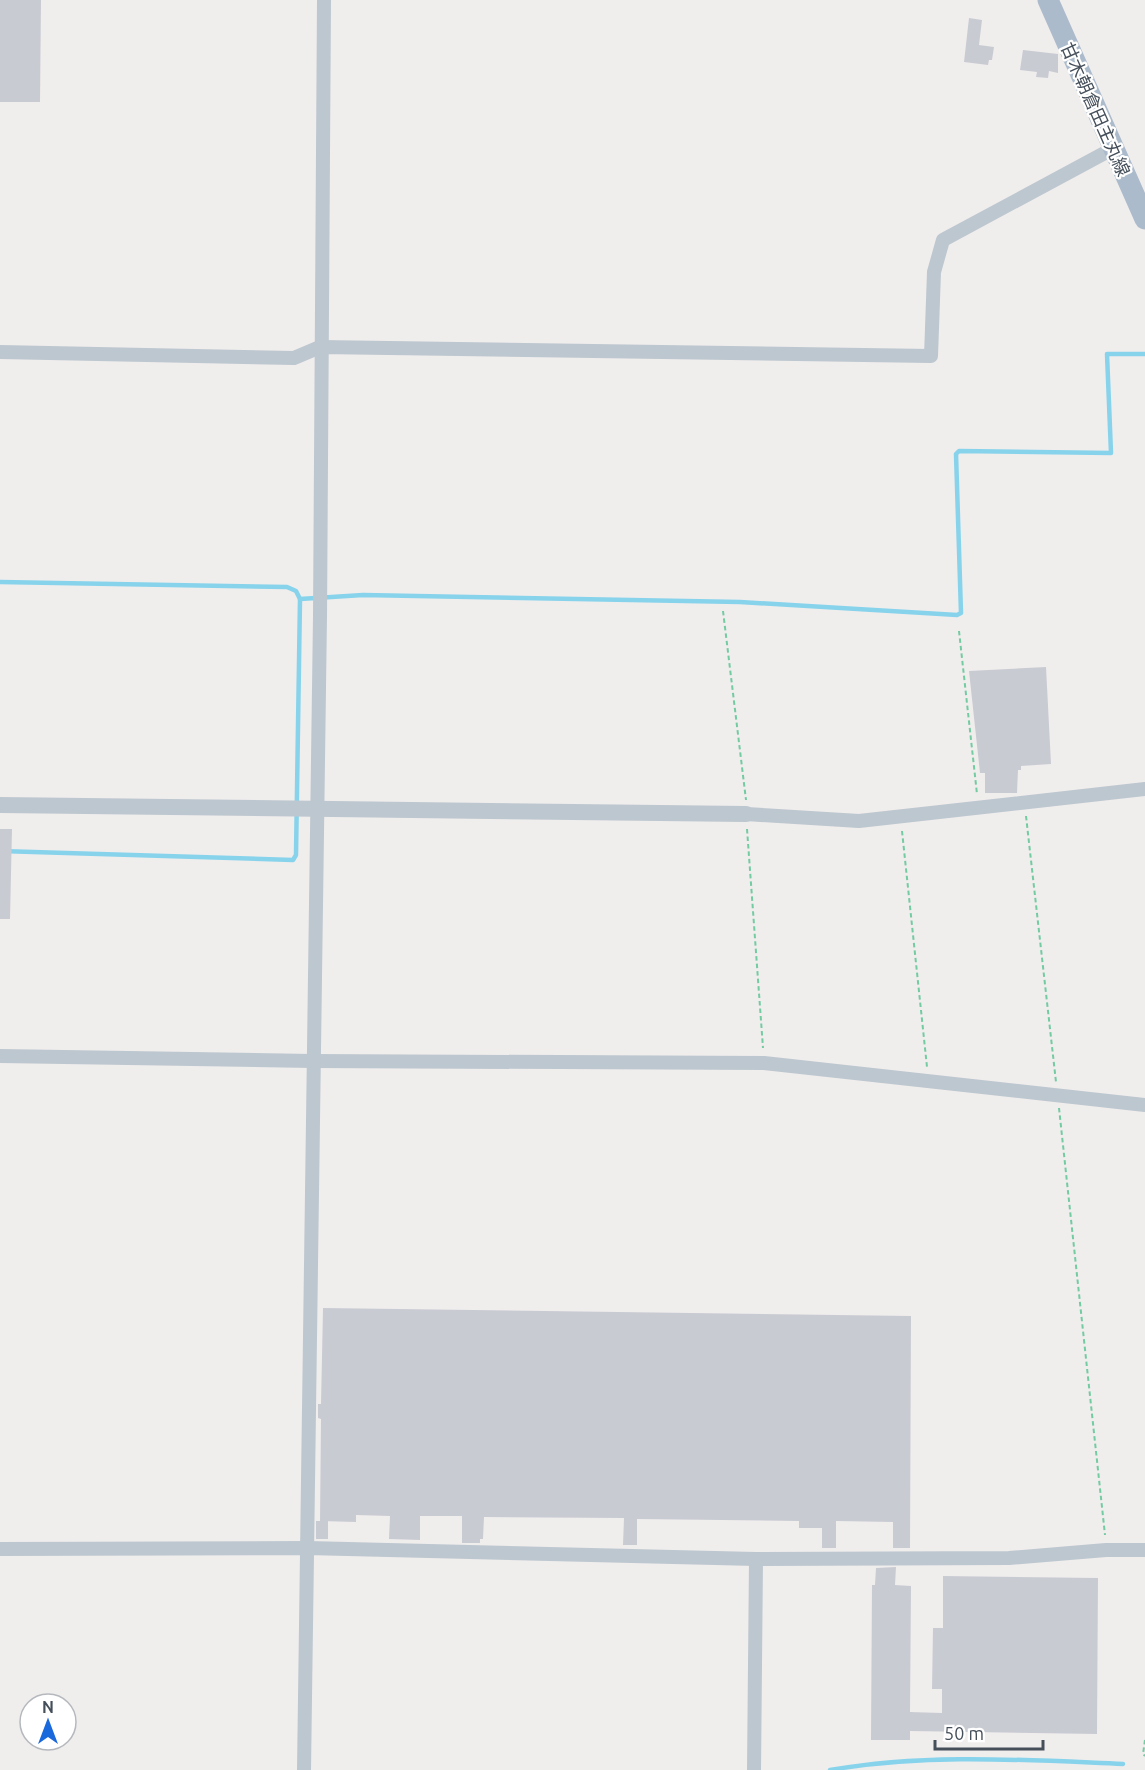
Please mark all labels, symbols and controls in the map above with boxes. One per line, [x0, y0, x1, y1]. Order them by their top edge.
street label: 甘木朝倉田主丸線 [1058, 39, 1134, 179]
north arrow [18, 1692, 78, 1752]
text: N [42, 1698, 54, 1716]
scale bar [935, 1713, 1043, 1751]
text: 50 m [944, 1723, 984, 1743]

